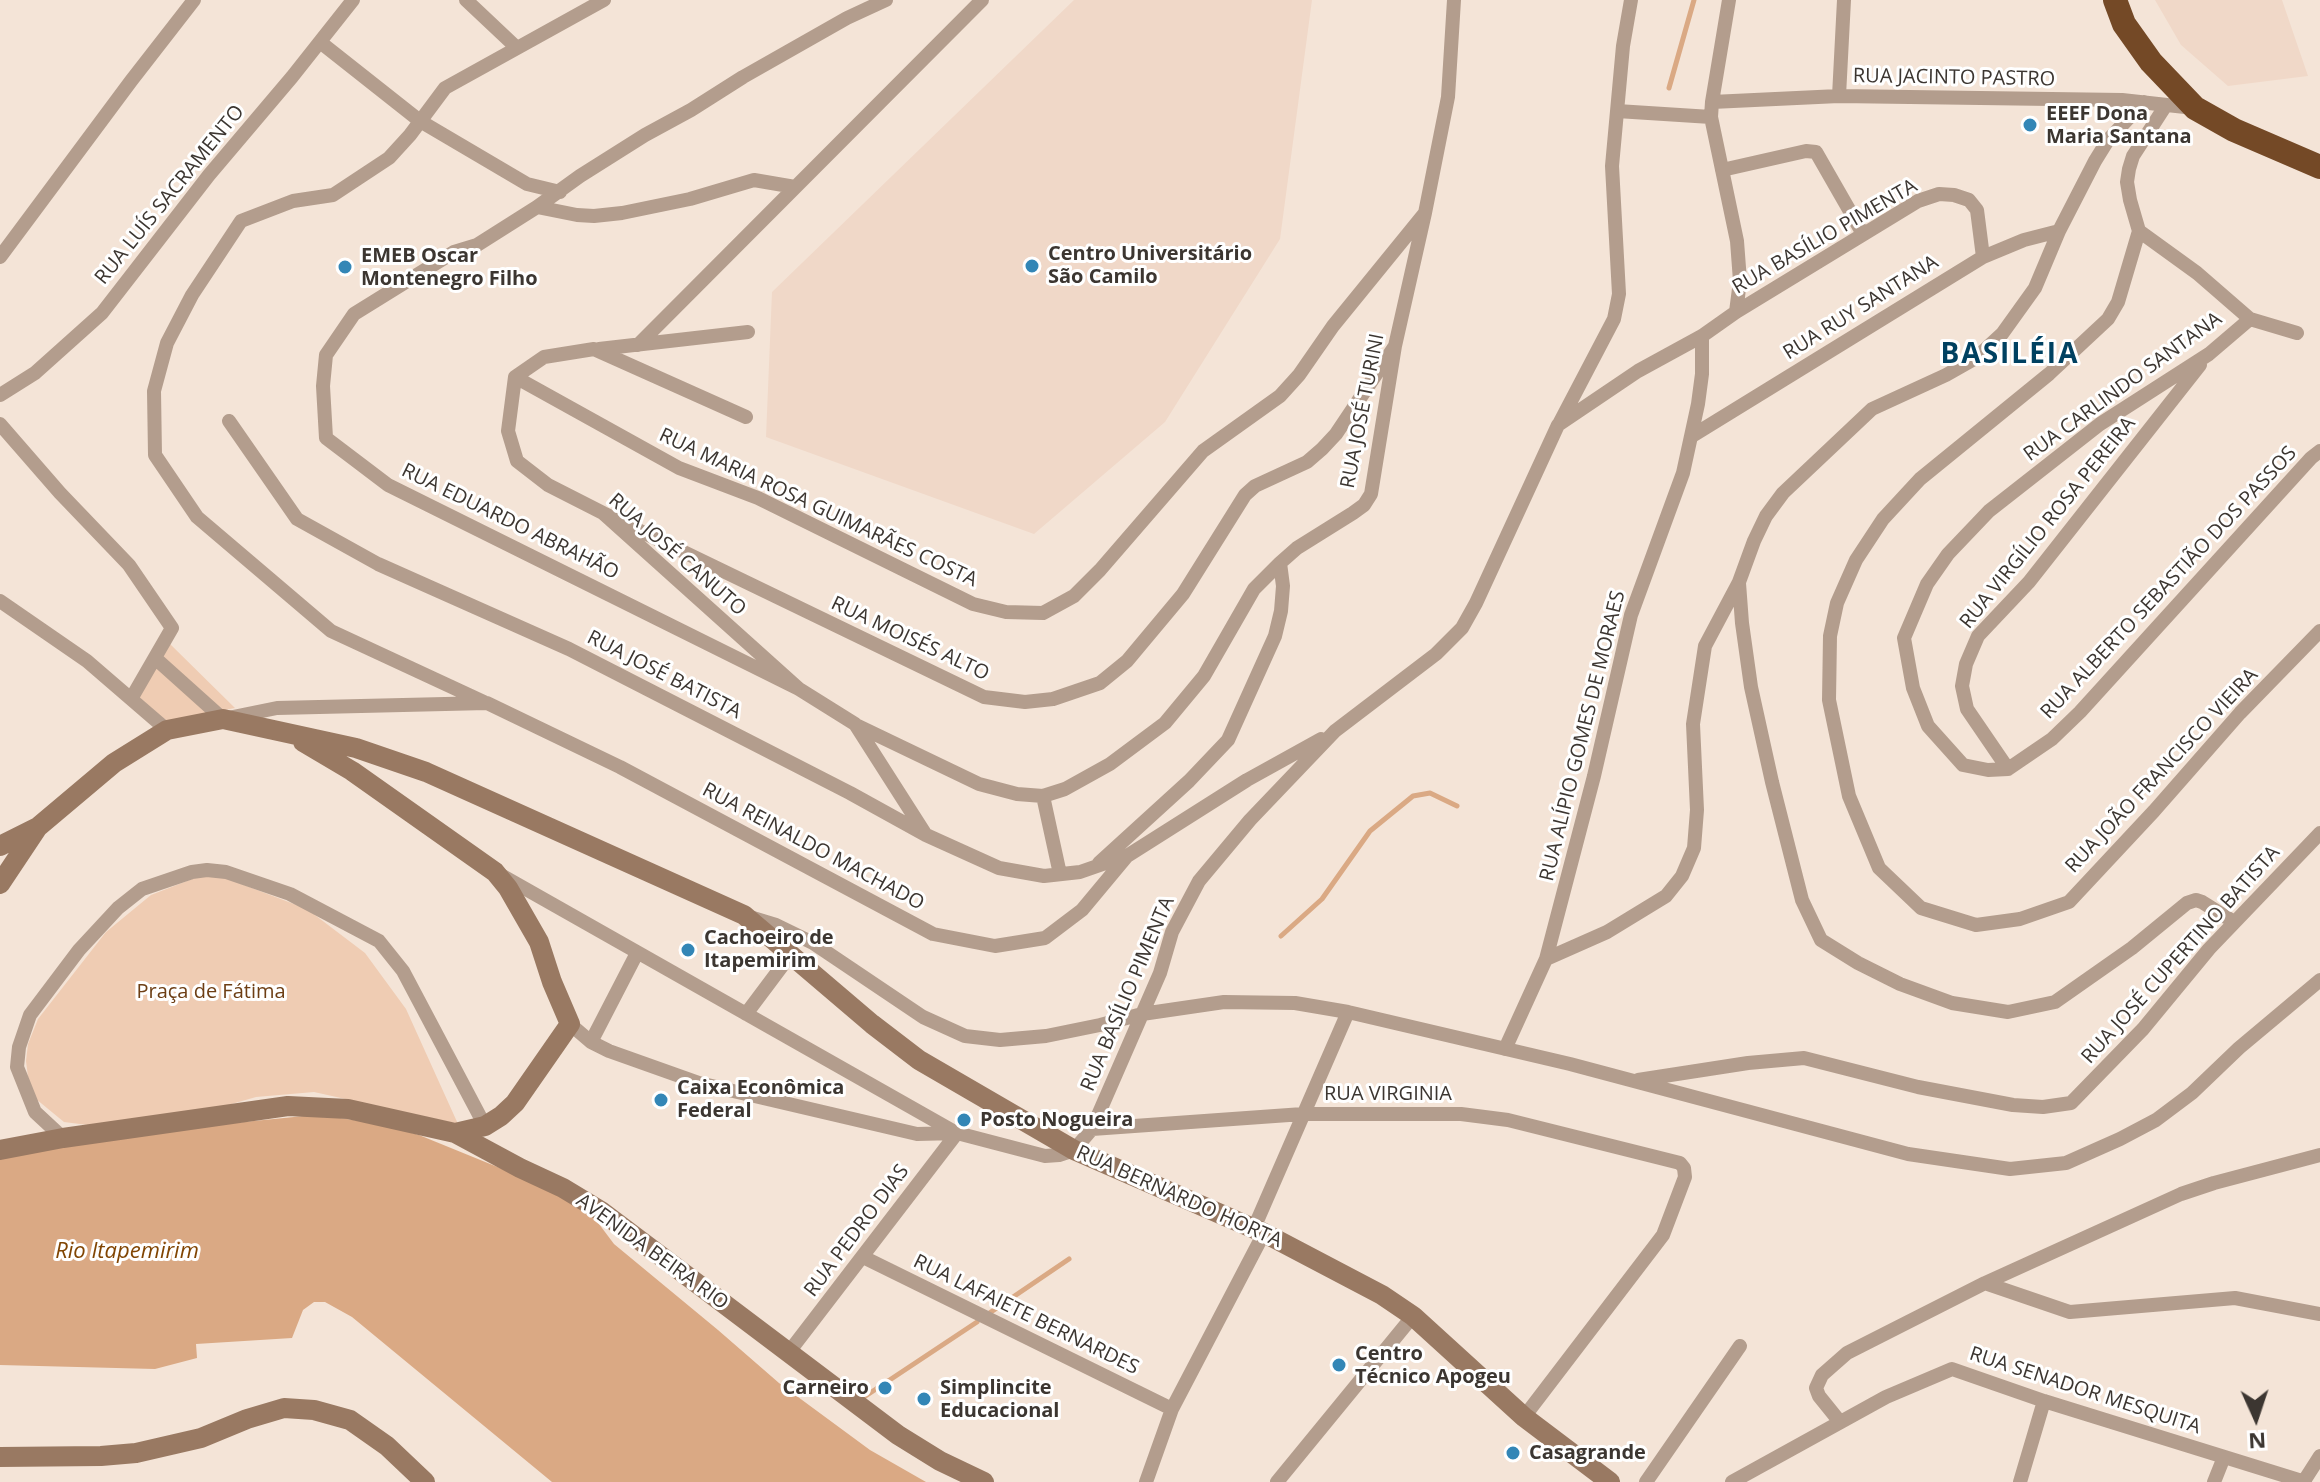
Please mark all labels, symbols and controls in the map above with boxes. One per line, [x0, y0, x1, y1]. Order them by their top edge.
street label: RUA JACINTO PASTRO [1853, 64, 2055, 92]
street label: RUA LUÍS SACRAMENTO [90, 101, 250, 289]
place label: EEEF Dona Maria Santana [2046, 102, 2192, 149]
marker: EEEF Dona Maria Santana [2021, 116, 2039, 134]
street label: RUA BASÍLIO PIMENTA [1728, 174, 1922, 300]
place label: Centro Universitário São Camilo [1048, 242, 1252, 289]
place label: EMEB Oscar Montenegro Filho [361, 244, 538, 291]
street label: RUA RUY SANTANA [1779, 251, 1943, 365]
marker: Centro Universitário São Camilo [1023, 257, 1041, 275]
marker: EMEB Oscar Montenegro Filho [336, 258, 354, 276]
street label: RUA CARLINDO SANTANA [2019, 307, 2227, 467]
street label: RUA JOSÉ TURINI [1336, 332, 1390, 490]
district label: BASILÉIA [1941, 338, 2079, 372]
street label: RUA VIRGÍLIO ROSA PEREIRA [1955, 412, 2141, 634]
street label: RUA MARIA ROSA GUIMARÃES COSTA [655, 424, 981, 592]
street label: RUA ALBERTO SEBASTIÃO DOS PASSOS [2036, 442, 2302, 724]
street label: RUA EDUARDO ABRAHÃO [397, 459, 623, 585]
street label: RUA JOSÉ CANUTO [603, 489, 751, 621]
street label: RUA ALÍPIO GOMES DE MORAES [1535, 588, 1631, 884]
street label: RUA MOISÉS ALTO [827, 592, 993, 686]
street label: RUA JOSÉ BATISTA [583, 626, 745, 724]
street label: RUA JOÃO FRANCISCO VIEIRA [2061, 664, 2263, 878]
street label: RUA REINALDO MACHADO [698, 778, 928, 916]
street label: RUA JOSÉ CUPERTINO BATISTA [2077, 841, 2285, 1069]
street label: RUA BASÍLIO PIMENTA [1076, 893, 1180, 1095]
place label: Cachoeiro de Itapemirim [704, 926, 834, 973]
marker: Cachoeiro de Itapemirim [679, 941, 697, 959]
park label: Praça de Fátima [136, 980, 286, 1004]
place label: Caixa Econômica Federal [677, 1076, 844, 1123]
street label: RUA VIRGINIA [1324, 1082, 1452, 1106]
marker: Caixa Econômica Federal [652, 1091, 670, 1109]
place label: Posto Nogueira [980, 1108, 1133, 1132]
marker: Posto Nogueira [955, 1111, 973, 1129]
street label: RUA BERNARDO HORTA [1072, 1141, 1286, 1253]
street label: RUA PEDRO DIAS [800, 1160, 914, 1302]
street label: AVENIDA BEIRA RIO [571, 1189, 733, 1315]
water label: Rio Itapemirim [55, 1239, 199, 1265]
street label: RUA LAFAIETE BERNARDES [909, 1250, 1143, 1380]
place label: Centro Técnico Apogeu [1355, 1342, 1511, 1389]
street label: RUA SENADOR MESQUITA [1966, 1342, 2204, 1440]
marker: Centro Técnico Apogeu [1330, 1356, 1348, 1374]
place label: Carneiro [783, 1376, 869, 1400]
place label: Simplincite Educacional [940, 1376, 1059, 1423]
north arrow [2216, 1378, 2296, 1458]
marker: Carneiro [876, 1379, 894, 1397]
marker: Simplincite Educacional [915, 1390, 933, 1408]
text: N [2248, 1427, 2267, 1457]
place label: Casagrande [1529, 1441, 1646, 1465]
marker: Casagrande [1504, 1444, 1522, 1462]

